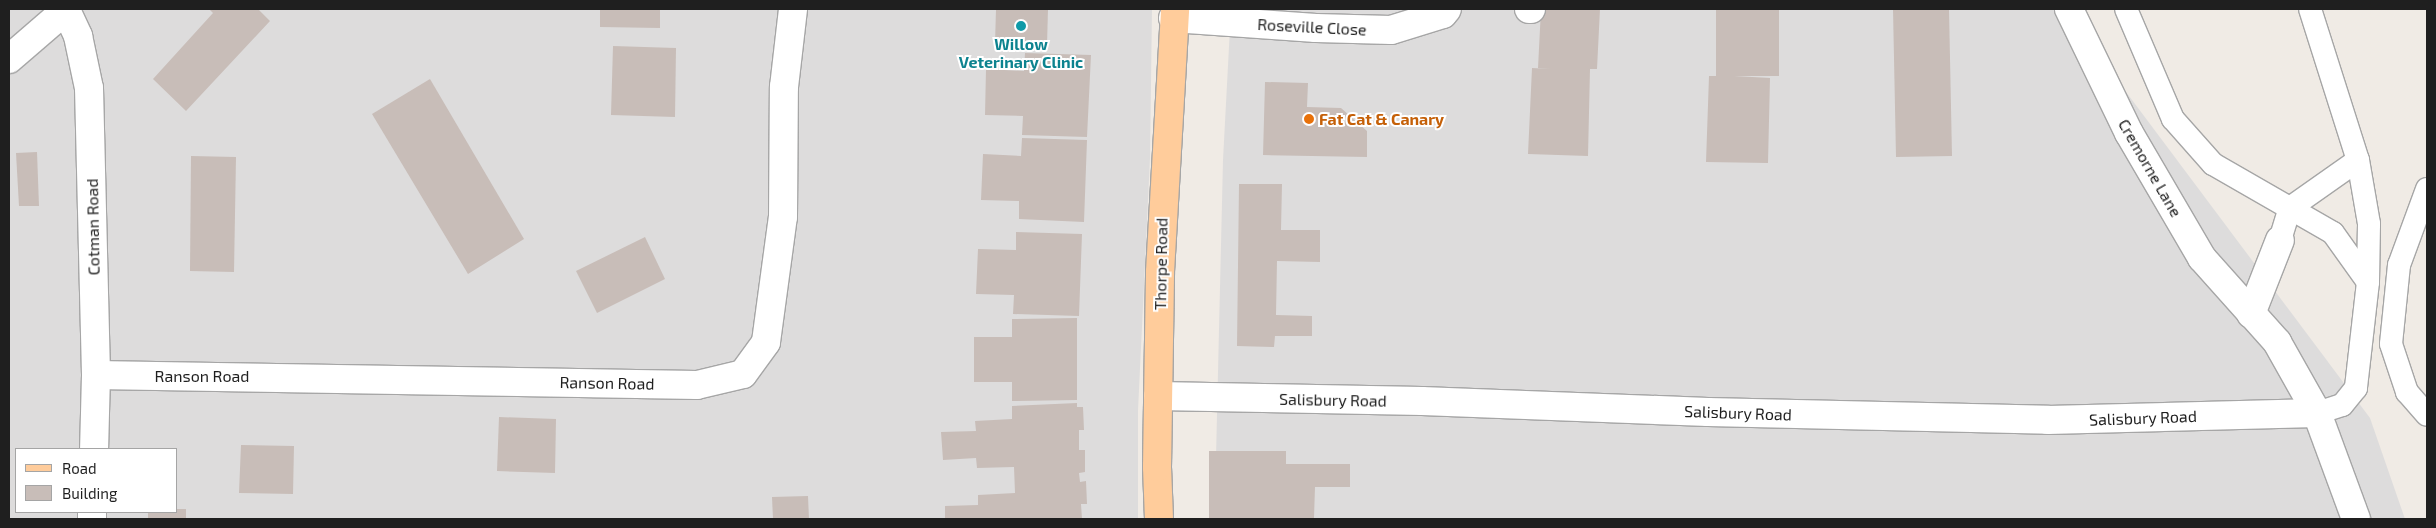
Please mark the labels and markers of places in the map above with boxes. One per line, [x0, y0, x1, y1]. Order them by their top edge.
marker: Willow Veterinary Clinic [1015, 20, 1027, 32]
place label: Willow Veterinary Clinic [959, 34, 1083, 72]
place label: Fat Cat & Canary [1319, 109, 1444, 129]
marker: Fat Cat & Canary [1303, 113, 1315, 125]

